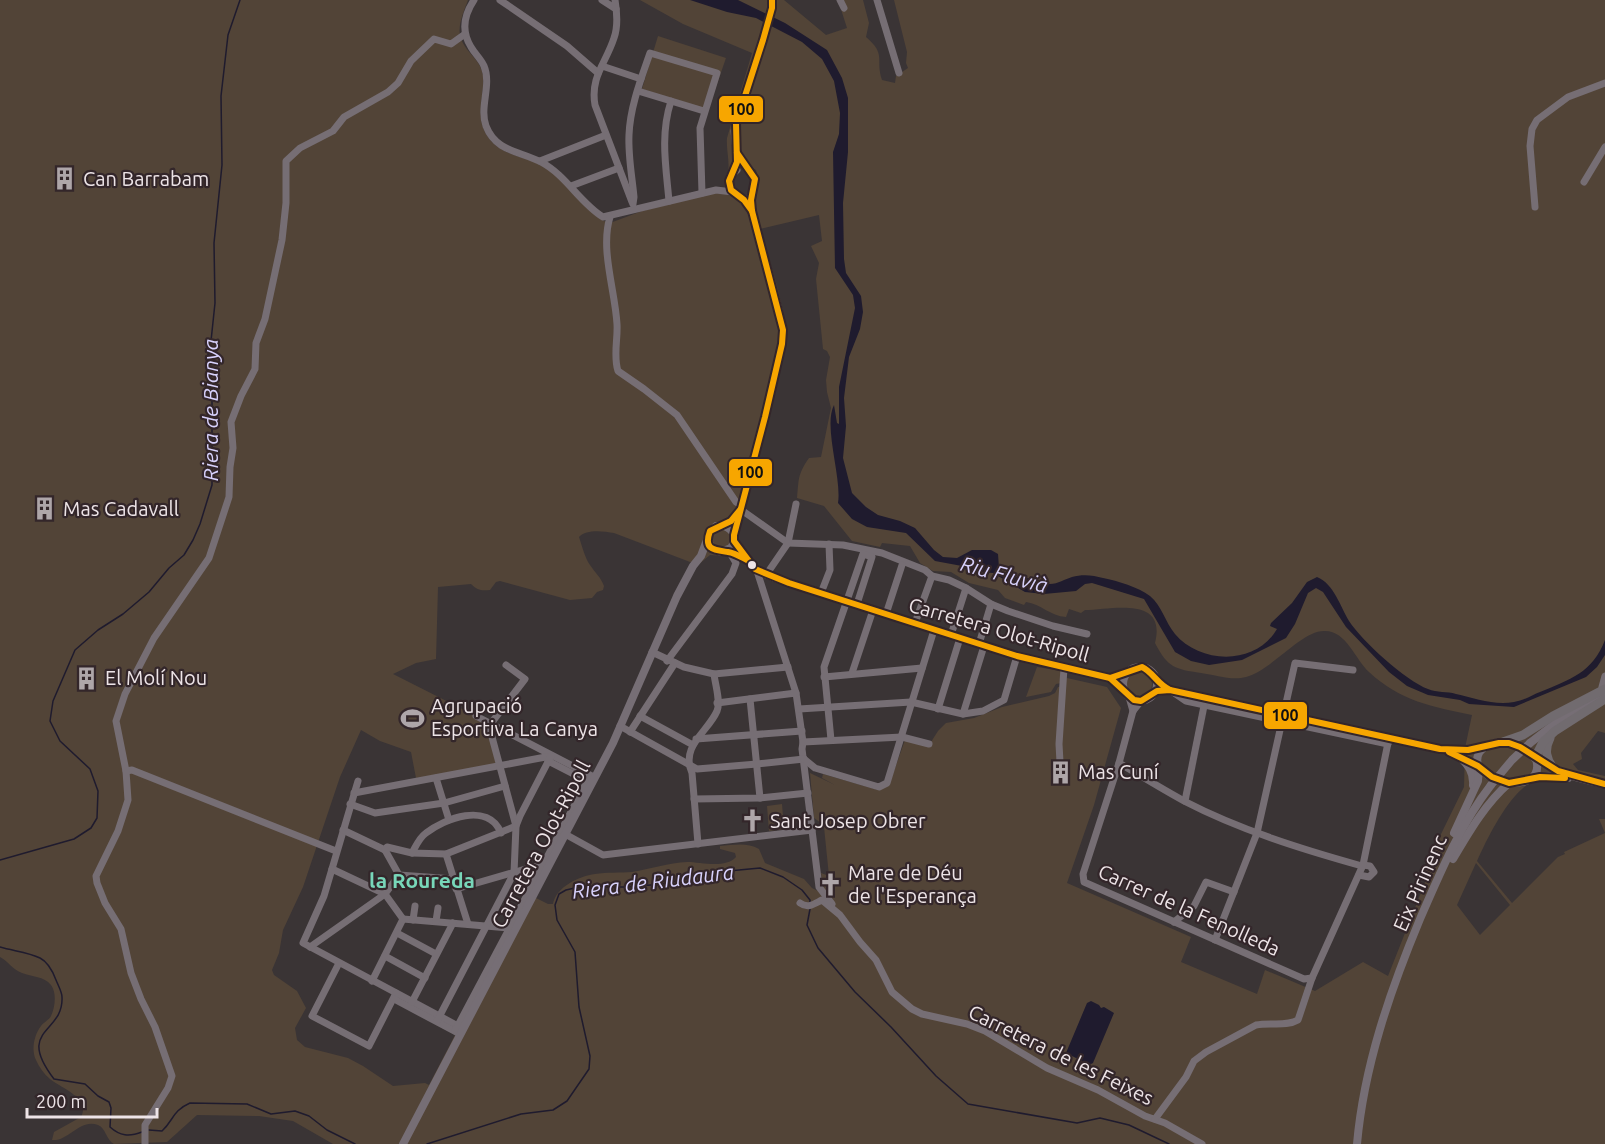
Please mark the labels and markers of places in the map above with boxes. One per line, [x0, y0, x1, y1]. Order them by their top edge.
building icon: Can Barrabam [52, 166, 78, 192]
place label: Can Barrabam [83, 167, 209, 190]
building icon: Mas Cadavall [32, 496, 58, 522]
place label: Mas Cadavall [63, 497, 179, 520]
unlabelled marker [746, 559, 758, 571]
building icon: El Molí Nou [74, 665, 100, 691]
place label: El Molí Nou [105, 666, 207, 689]
place label: Agrupació Esportiva La Canya [431, 694, 598, 740]
sports icon: Agrupació Esportiva La Canya [400, 705, 426, 731]
building icon: Mas Cuní [1047, 759, 1073, 785]
place label: Mas Cuní [1078, 760, 1160, 783]
church icon: Sant Josep Obrer [739, 808, 765, 834]
place label: Sant Josep Obrer [770, 809, 926, 832]
place label: Mare de Déu de l'Esperança [848, 861, 977, 907]
church icon: Mare de Déu de l'Esperança [817, 871, 843, 897]

